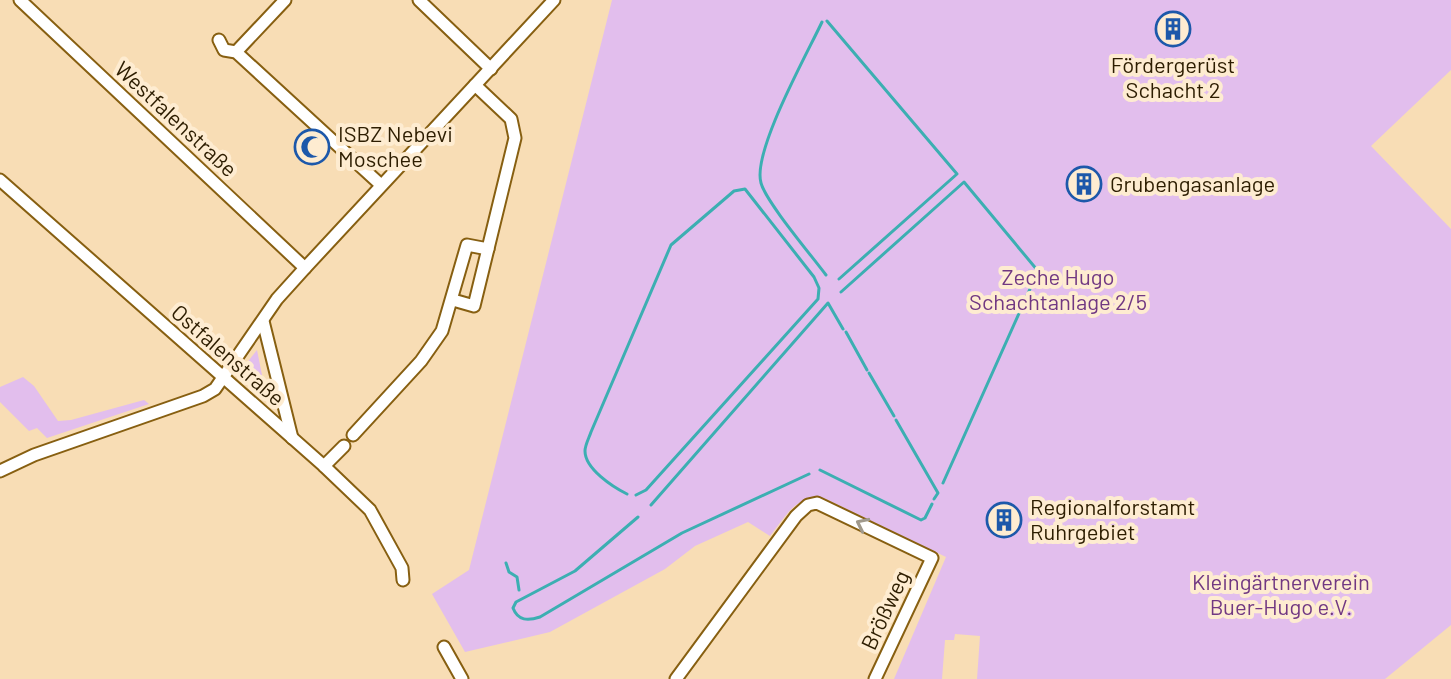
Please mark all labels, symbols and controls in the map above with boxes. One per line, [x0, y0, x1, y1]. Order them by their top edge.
building icon: Fördergerüst Schacht 2 [1154, 10, 1192, 48]
place label: Fördergerüst Schacht 2 [1111, 51, 1235, 102]
street label: Westfalenstraße [110, 55, 243, 181]
place label: ISBZ Nebevi Moschee [338, 120, 453, 171]
mosque icon: ISBZ Nebevi Moschee [293, 128, 331, 166]
building icon: Grubengasanlage [1065, 165, 1103, 203]
place label: Grubengasanlage [1110, 170, 1275, 196]
park label: Zeche Hugo Schachtanlage 2/5 [969, 263, 1147, 314]
street label: Ostfalenstraße [167, 298, 291, 410]
place label: Regionalforstamt Ruhrgebiet [1030, 493, 1195, 544]
building icon: Regionalforstamt Ruhrgebiet [985, 501, 1023, 539]
one-way arrow [856, 518, 871, 534]
street label: Brößweg [854, 566, 914, 653]
park label: Kleingärtnerverein Buer-Hugo e.V. [1192, 568, 1370, 619]

